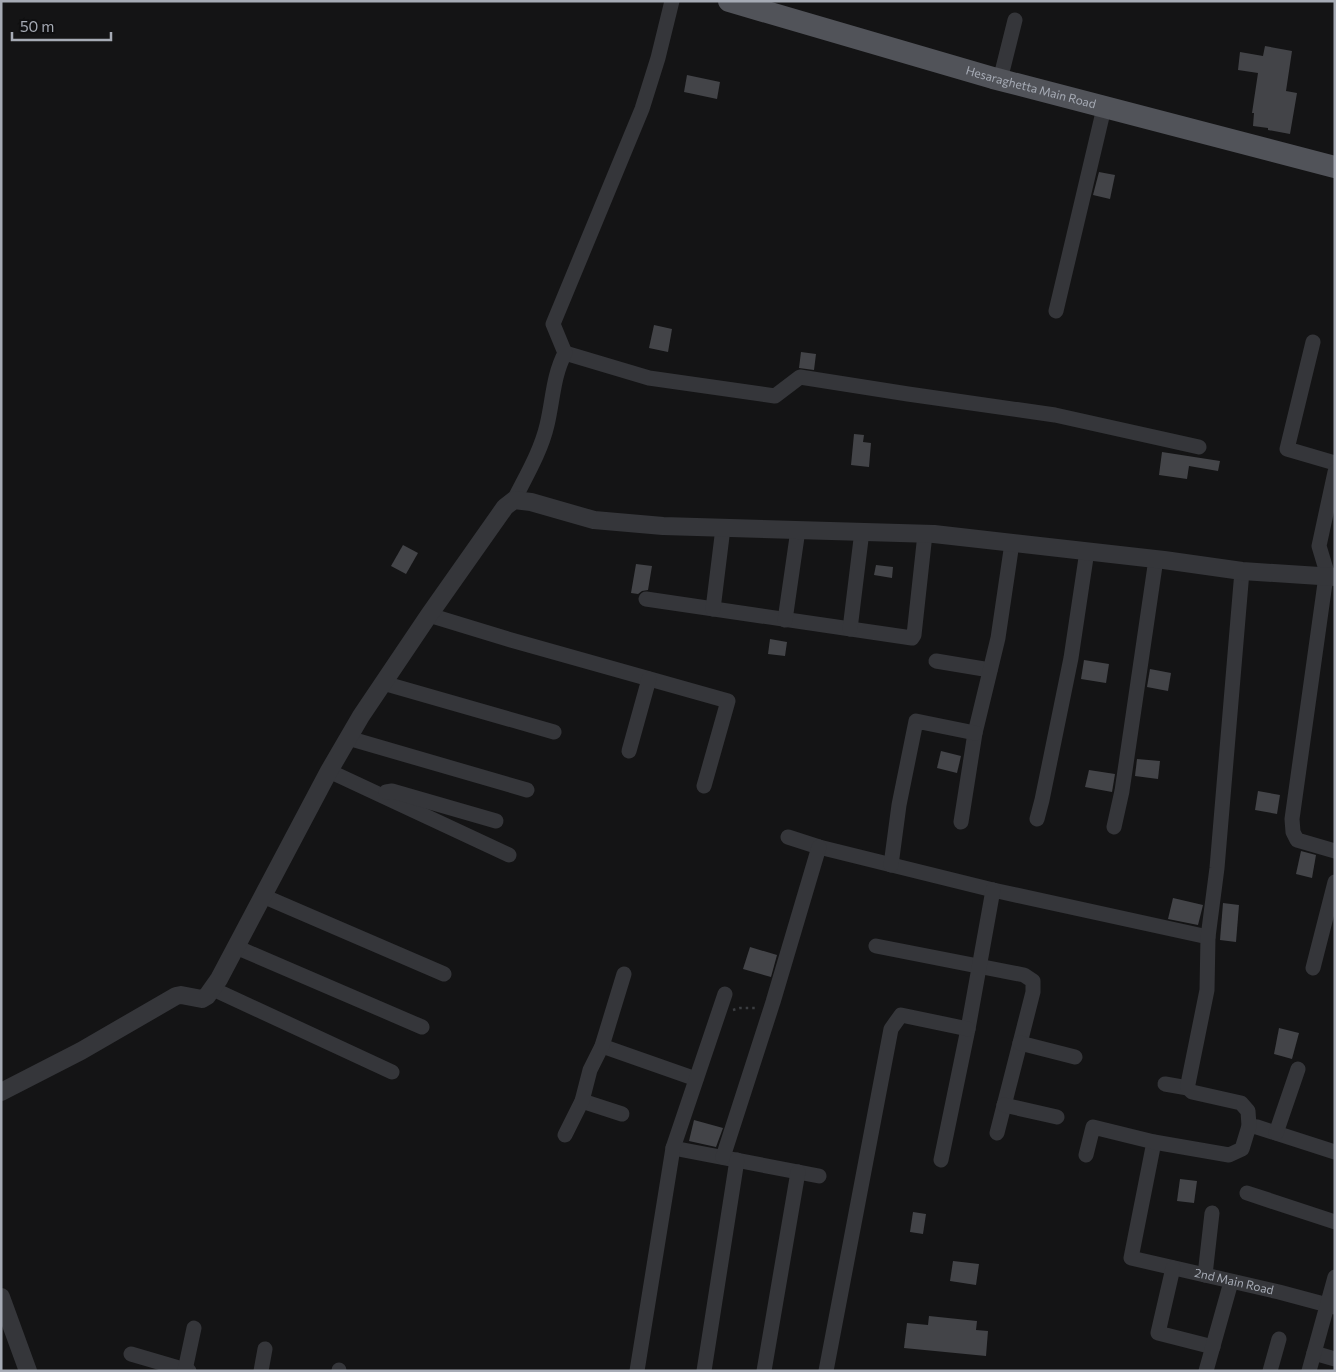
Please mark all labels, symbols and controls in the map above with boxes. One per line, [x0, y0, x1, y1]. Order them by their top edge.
scale bar [12, 10, 111, 42]
text: 50 m [20, 17, 54, 35]
street label: Hesaraghetta Main Road [964, 62, 1098, 111]
street label: 2nd Main Road [1193, 1265, 1275, 1297]

